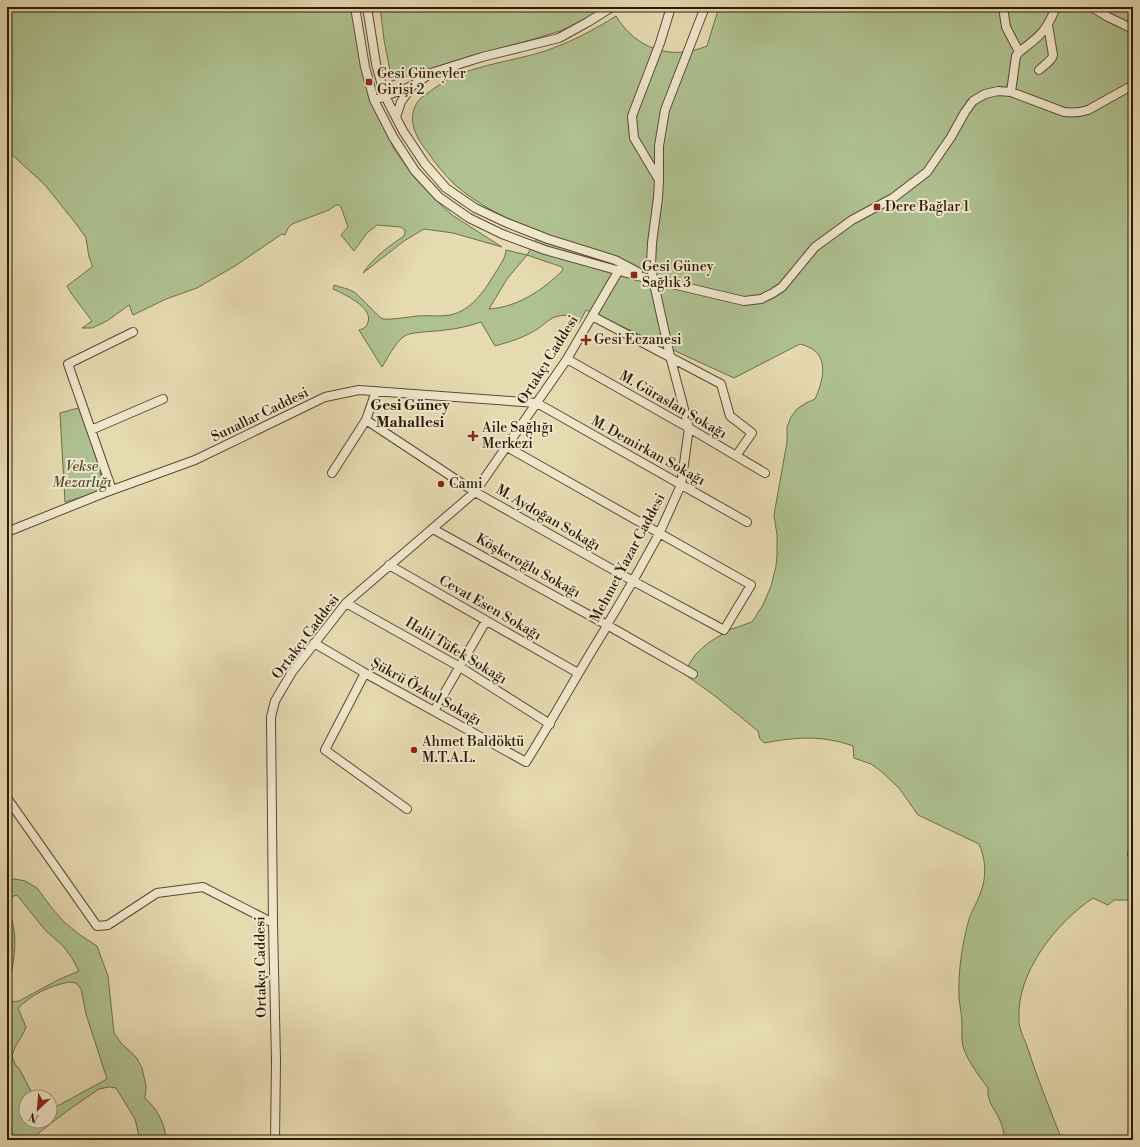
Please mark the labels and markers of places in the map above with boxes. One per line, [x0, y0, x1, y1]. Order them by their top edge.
place label: Gesi Güneyler Girişi 2 [377, 65, 466, 99]
marker: Gesi Güneyler Girişi 2 [364, 77, 374, 87]
place label: Dere Bağlar 1 [885, 198, 969, 216]
marker: Dere Bağlar 1 [872, 202, 882, 212]
place label: Gesi Güney Sağlık 3 [642, 258, 714, 292]
marker: Gesi Güney Sağlık 3 [629, 270, 639, 280]
place label: Gesi Eczanesi [594, 331, 682, 349]
marker: Gesi Eczanesi [581, 335, 591, 345]
place label: Aile Sağlığı Merkezi [481, 419, 554, 453]
marker: Aile Sağlığı Merkezi [467, 430, 479, 442]
place label: Cami [449, 475, 483, 493]
marker: Cami [436, 479, 446, 489]
place label: Ahmet Baldöktü M.T.A.L. [421, 733, 524, 767]
marker: Ahmet Baldöktü M.T.A.L. [409, 745, 419, 755]

